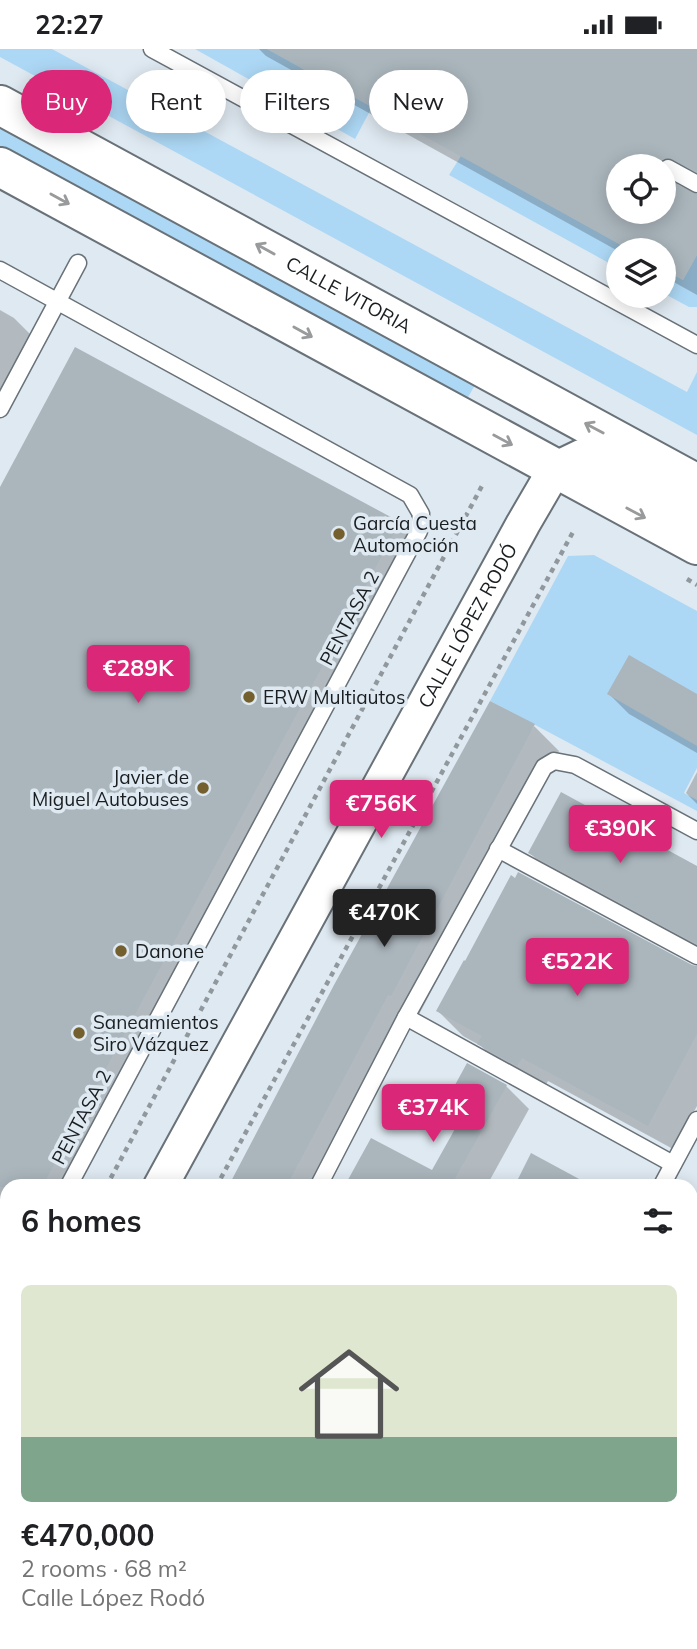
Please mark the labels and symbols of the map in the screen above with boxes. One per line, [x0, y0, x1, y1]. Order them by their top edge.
one-way arrow [49, 193, 70, 207]
one-way arrow [255, 242, 276, 255]
street label: CALLE VITORIA [282, 251, 416, 338]
one-way arrow [292, 325, 312, 339]
one-way arrow [584, 421, 605, 434]
one-way arrow [492, 433, 512, 447]
one-way arrow [626, 506, 646, 520]
place label: García Cuesta Automoción [353, 511, 477, 557]
marker: García Cuesta Automoción [331, 526, 347, 542]
street label: CALLE LÓPEZ RODÓ [413, 539, 522, 712]
street label: PENTASA 2 [314, 567, 384, 669]
pin: €289K [89, 645, 187, 705]
place label: ERW Multiautos [263, 685, 405, 709]
marker: ERW Multiautos [241, 689, 257, 705]
place label: Javier de Miguel Autobuses [32, 765, 189, 811]
marker: Javier de Miguel Autobuses [195, 780, 211, 796]
pin: €756K [332, 781, 430, 840]
pin: €390K [571, 805, 669, 865]
pin: €470K [335, 890, 433, 949]
place label: Danone [135, 939, 204, 963]
pin: €522K [528, 939, 626, 998]
marker: Danone [113, 943, 129, 959]
place label: Saneamientos Siro Vázquez [93, 1010, 219, 1056]
marker: Saneamientos Siro Vázquez [71, 1025, 87, 1041]
street label: PENTASA 2 [46, 1066, 116, 1168]
pin: €374K [384, 1085, 482, 1144]

